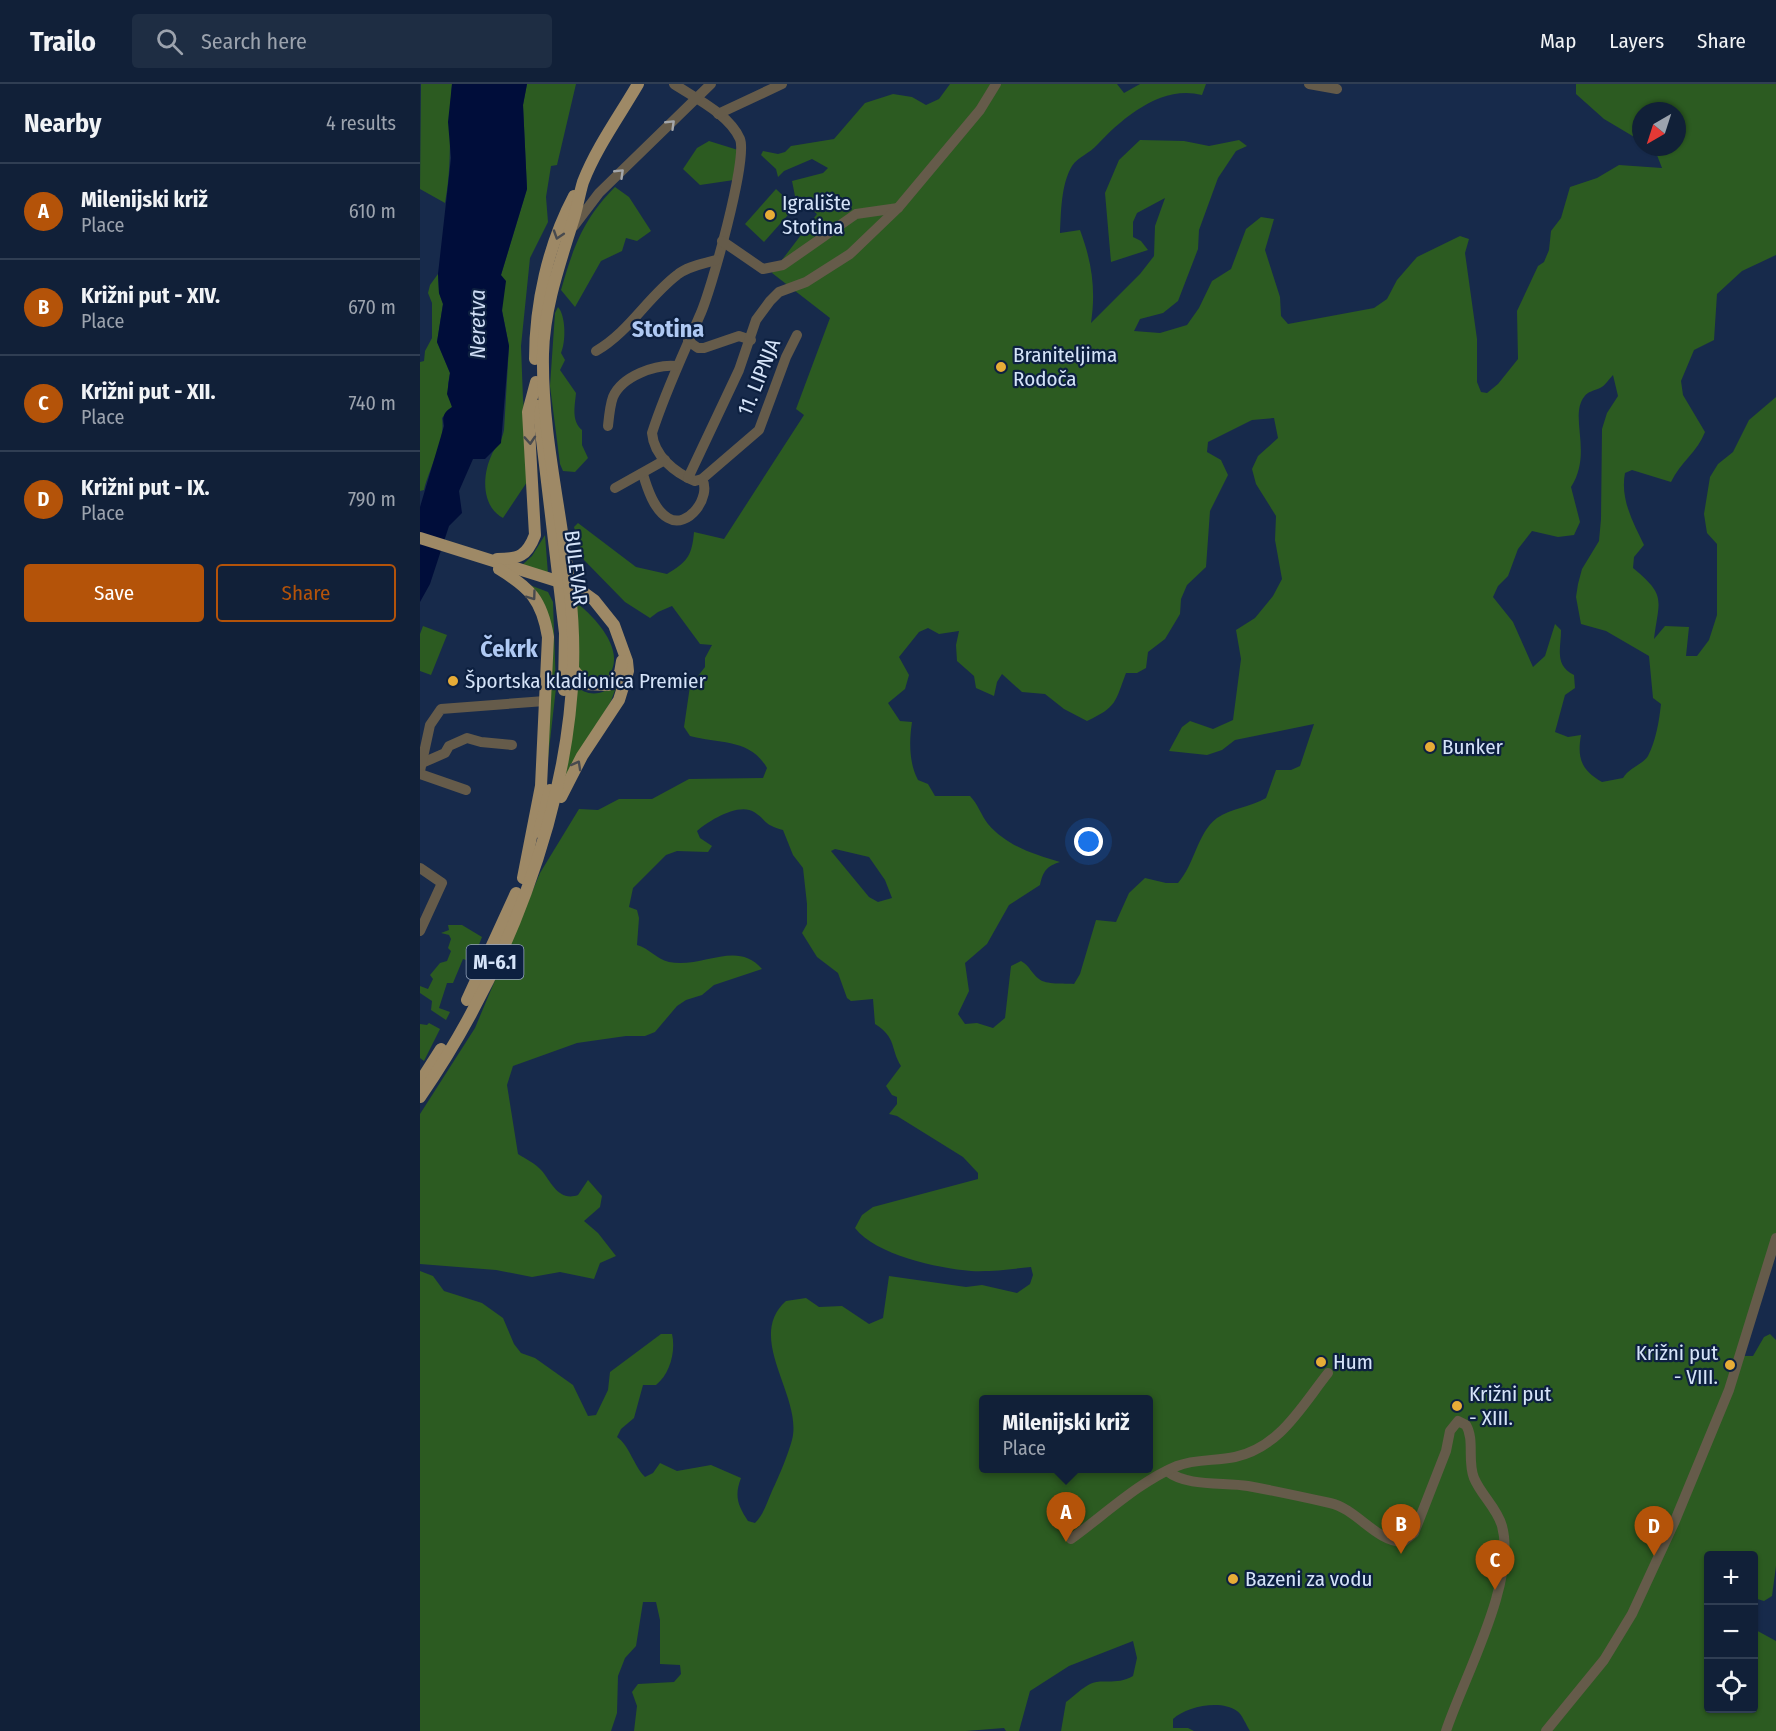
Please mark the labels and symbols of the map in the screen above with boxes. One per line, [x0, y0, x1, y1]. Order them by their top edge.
north arrow [1632, 102, 1686, 156]
one-way arrow [663, 121, 674, 132]
one-way arrow [612, 170, 623, 181]
place label: Igralište Stotina [782, 190, 851, 240]
marker: Igralište Stotina [763, 208, 777, 222]
one-way arrow [552, 229, 565, 240]
water label: Neretva [464, 289, 491, 359]
district label: Stotina [632, 315, 704, 343]
street label: 11. LIPNJA [732, 335, 786, 419]
place label: Braniteljima Rodoča [1013, 342, 1117, 392]
marker: Braniteljima Rodoča [994, 360, 1008, 374]
one-way arrow [523, 435, 536, 444]
street label: BULEVAR [558, 529, 594, 608]
one-way arrow [525, 589, 536, 600]
district label: Čekrk [480, 634, 539, 663]
place label: Športska kladionica Premier [465, 668, 706, 694]
marker: Športska kladionica Premier [446, 674, 460, 688]
place label: Bunker [1442, 734, 1504, 760]
marker: Bunker [1423, 740, 1437, 754]
one-way arrow [570, 761, 581, 771]
your location [1074, 827, 1103, 856]
road number: M-6.1 [466, 945, 524, 979]
place label: Križni put - VIII. [1636, 1340, 1718, 1390]
place label: Hum [1333, 1349, 1373, 1375]
marker: Hum [1314, 1355, 1328, 1369]
marker: Križni put - VIII. [1723, 1358, 1737, 1372]
place label: Križni put - XIII. [1469, 1381, 1551, 1431]
marker: Križni put - XIII. [1450, 1399, 1464, 1413]
pin: A [1046, 1492, 1086, 1542]
pin: B [1382, 1504, 1420, 1554]
pin: D [1634, 1506, 1674, 1556]
pin: C [1476, 1540, 1514, 1590]
place label: Bazeni za vodu [1245, 1566, 1372, 1592]
marker: Bazeni za vodu [1226, 1572, 1240, 1586]

